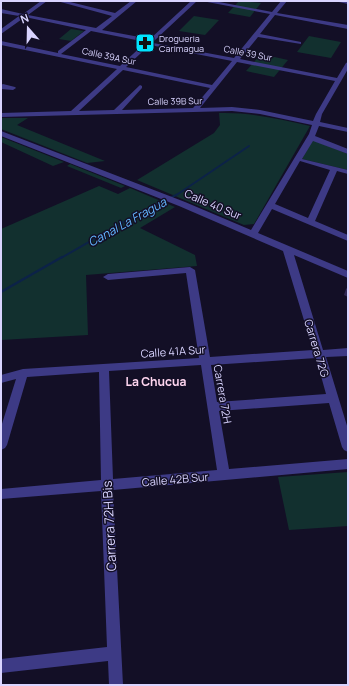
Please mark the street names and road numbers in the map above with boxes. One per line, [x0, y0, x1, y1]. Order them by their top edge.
street label: Calle 39 Sur [223, 42, 274, 64]
street label: Calle 39A Sur [81, 44, 138, 68]
street label: Calle 39B Sur [148, 94, 203, 108]
street label: Calle 40 Sur [182, 185, 244, 223]
street label: Carrera 72G [301, 317, 333, 379]
street label: Calle 41A Sur [140, 341, 206, 361]
street label: Carrera 72H [210, 363, 236, 425]
street label: Calle 42B Sur [141, 469, 209, 489]
street label: Carrera 72H Bis [98, 480, 120, 572]

